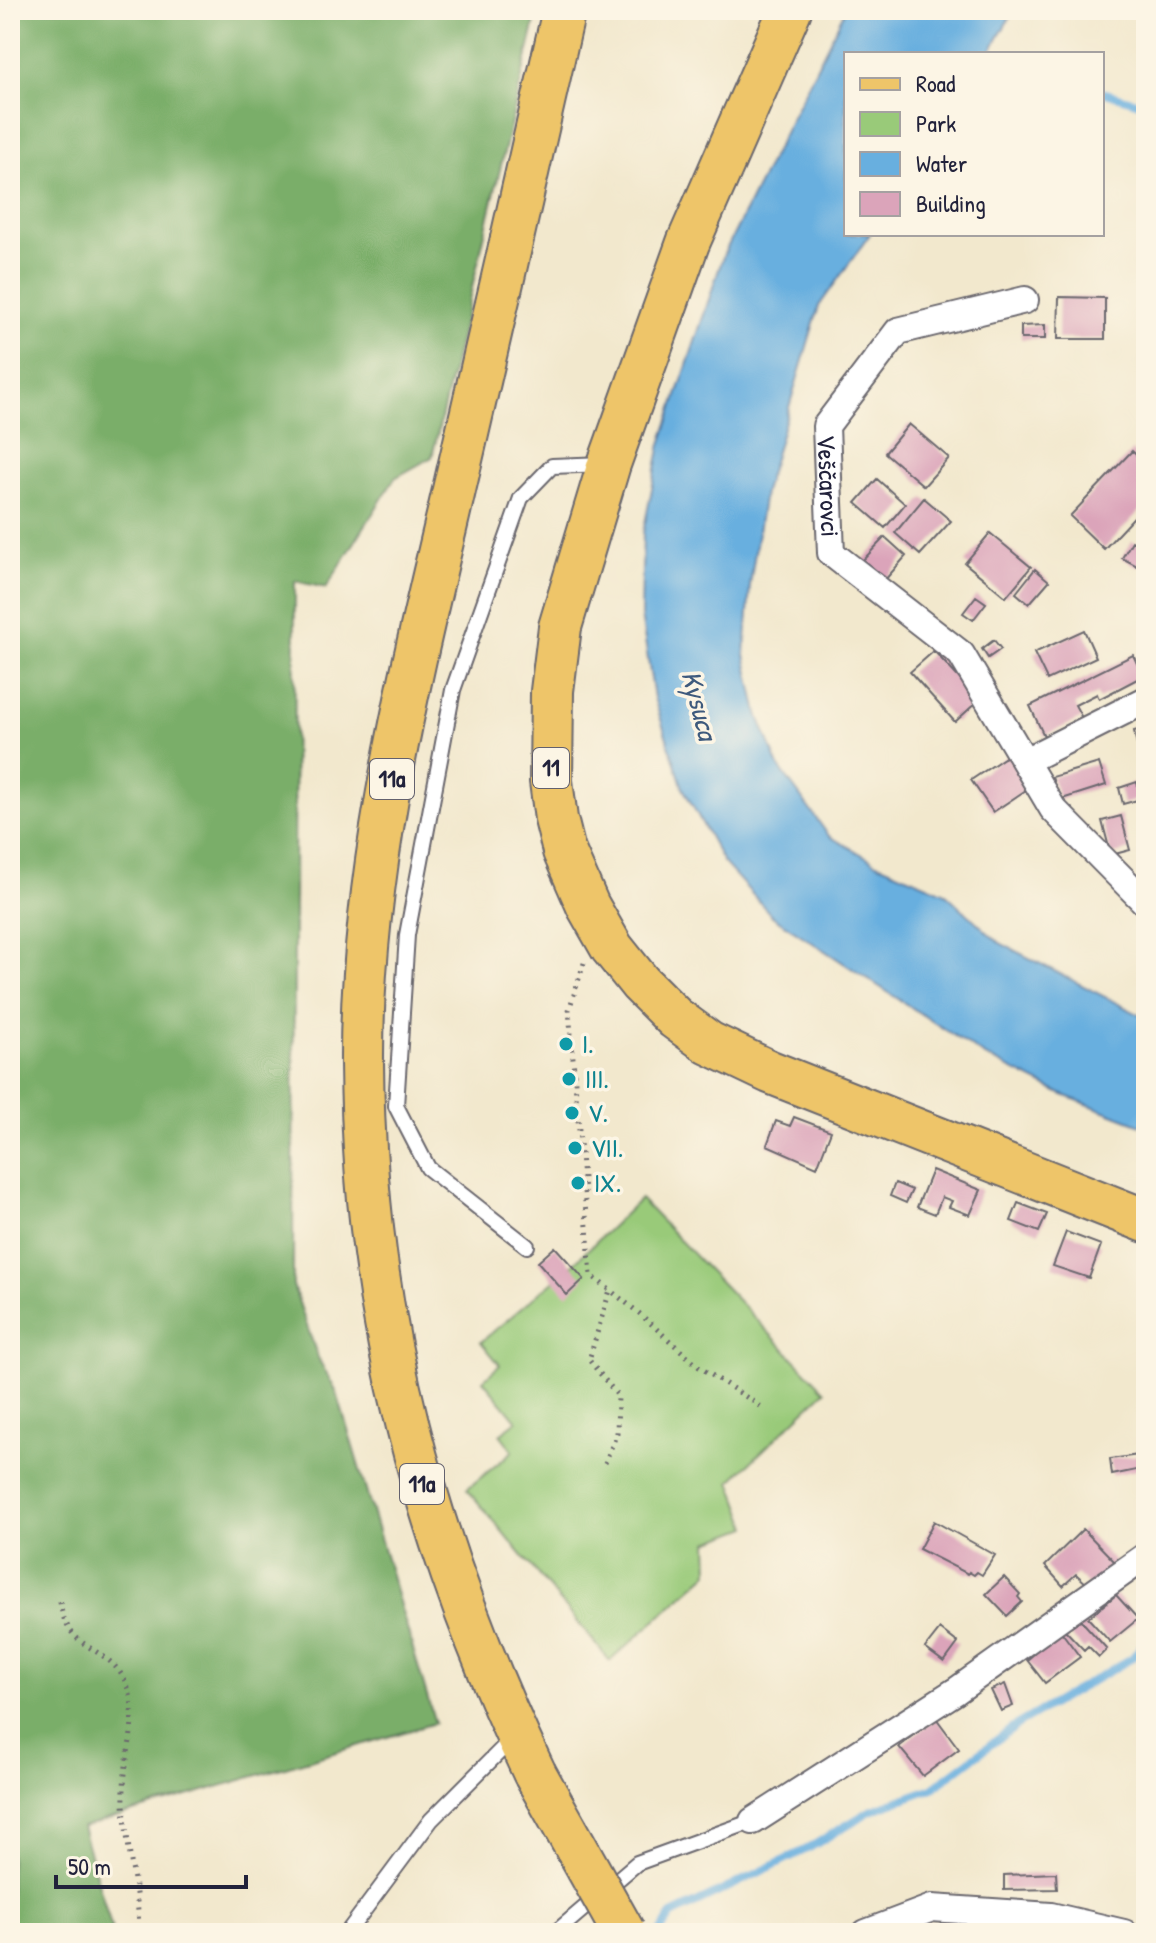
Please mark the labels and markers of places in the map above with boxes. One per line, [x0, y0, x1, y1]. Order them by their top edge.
place label: I. [582, 1026, 594, 1061]
marker: I. [557, 1035, 575, 1053]
place label: III. [585, 1061, 609, 1096]
marker: III. [560, 1070, 578, 1088]
place label: V. [588, 1095, 608, 1130]
marker: V. [563, 1104, 581, 1122]
place label: VII. [591, 1130, 623, 1165]
marker: VII. [566, 1139, 584, 1157]
place label: IX. [594, 1165, 621, 1200]
marker: IX. [569, 1174, 587, 1192]

